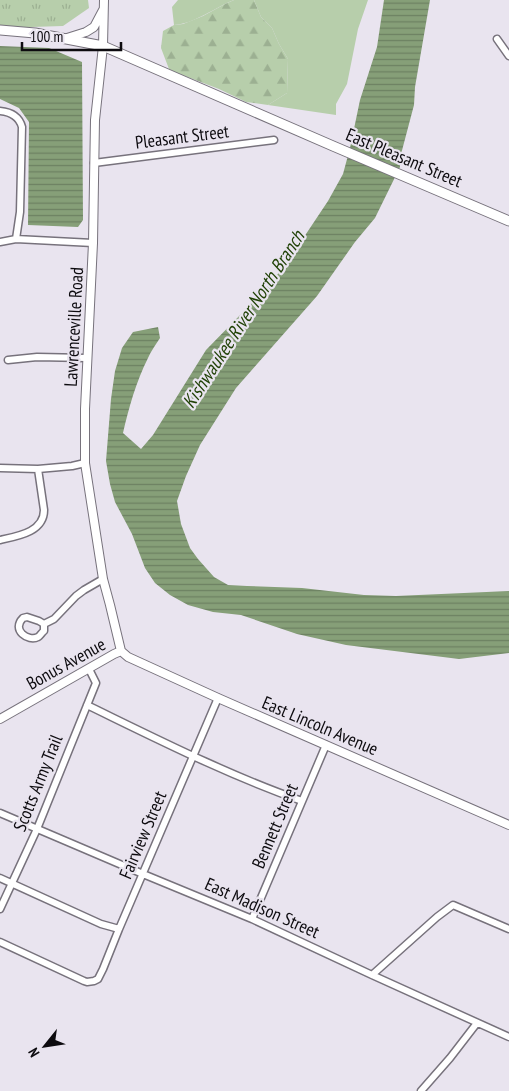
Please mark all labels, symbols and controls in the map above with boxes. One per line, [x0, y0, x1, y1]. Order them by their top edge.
scale bar [22, 20, 121, 52]
text: 100 m [30, 27, 63, 46]
street label: Pleasant Street [134, 119, 230, 154]
street label: East Pleasant Street [343, 123, 466, 192]
water label: Kishwaukee River North Branch [177, 224, 310, 412]
street label: Lawrenceville Road [59, 267, 88, 387]
street label: Bonus Avenue [22, 632, 109, 695]
street label: East Lincoln Avenue [259, 691, 382, 760]
street label: Scotts Army Trail [8, 730, 68, 835]
street label: Bennett Street [246, 780, 303, 872]
street label: Fairview Street [114, 787, 171, 882]
street label: East Madison Street [201, 872, 323, 943]
north arrow [20, 1021, 70, 1071]
text: N [24, 1045, 43, 1060]

